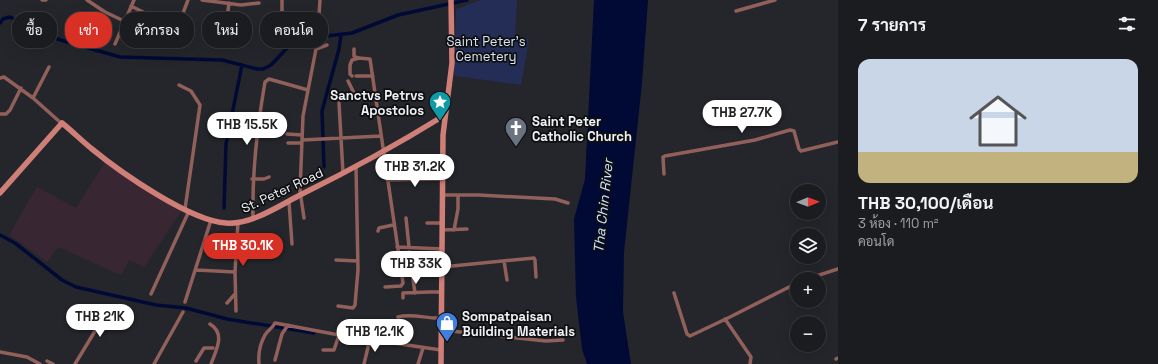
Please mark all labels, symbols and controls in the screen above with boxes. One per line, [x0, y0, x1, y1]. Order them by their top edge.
chip: ซื้อ [12, 12, 57, 48]
chip: เช่า [65, 12, 112, 48]
chip: ตัวกรอง [120, 12, 194, 48]
chip: ใหม่ [202, 12, 252, 48]
chip: คอนโด [260, 12, 328, 48]
icon: filters [1116, 13, 1138, 35]
text: 7 รายการ [858, 14, 926, 36]
park label: Saint Peter's Cemetery [446, 33, 526, 65]
icon: home [962, 85, 1034, 157]
place label: Sanctvs Petrvs Apostolos [330, 87, 424, 119]
place icon: Sanctvs Petrvs Apostolos [427, 89, 453, 122]
pin: THB 27.7K [696, 100, 788, 134]
text: THB 27.7K [712, 104, 772, 121]
pin: THB 15.5K [201, 112, 293, 146]
place label: Saint Peter Catholic Church [532, 113, 632, 145]
church icon: Saint Peter Catholic Church [503, 115, 529, 148]
text: THB 15.5K [216, 116, 278, 133]
pin: THB 31.2K [369, 154, 461, 188]
water label: Tha Chin River [589, 156, 617, 254]
text: THB 31.2K [384, 158, 446, 175]
street label: St. Peter Road [238, 164, 326, 217]
north arrow [790, 184, 826, 220]
map controls [790, 184, 826, 352]
text: THB 30,100/เดือน [858, 192, 994, 214]
text: 3 ห้อง · 110 m² [858, 215, 939, 232]
button: layers [790, 228, 826, 264]
pin: THB 30.1K [197, 233, 289, 267]
text: คอนโด [858, 233, 894, 250]
text: THB 30.1K [212, 237, 274, 254]
pin: THB 33K [379, 251, 453, 285]
text: THB 33K [390, 255, 442, 272]
button: + [790, 272, 826, 308]
pin: THB 21K [63, 304, 137, 338]
text: THB 21K [75, 308, 125, 325]
place label: Sompatpaisan Building Materials [462, 308, 575, 340]
shop icon: Sompatpaisan Building Materials [434, 310, 460, 343]
button: − [790, 316, 826, 352]
pin: THB 12.1K [329, 319, 421, 353]
text: THB 12.1K [346, 323, 404, 340]

